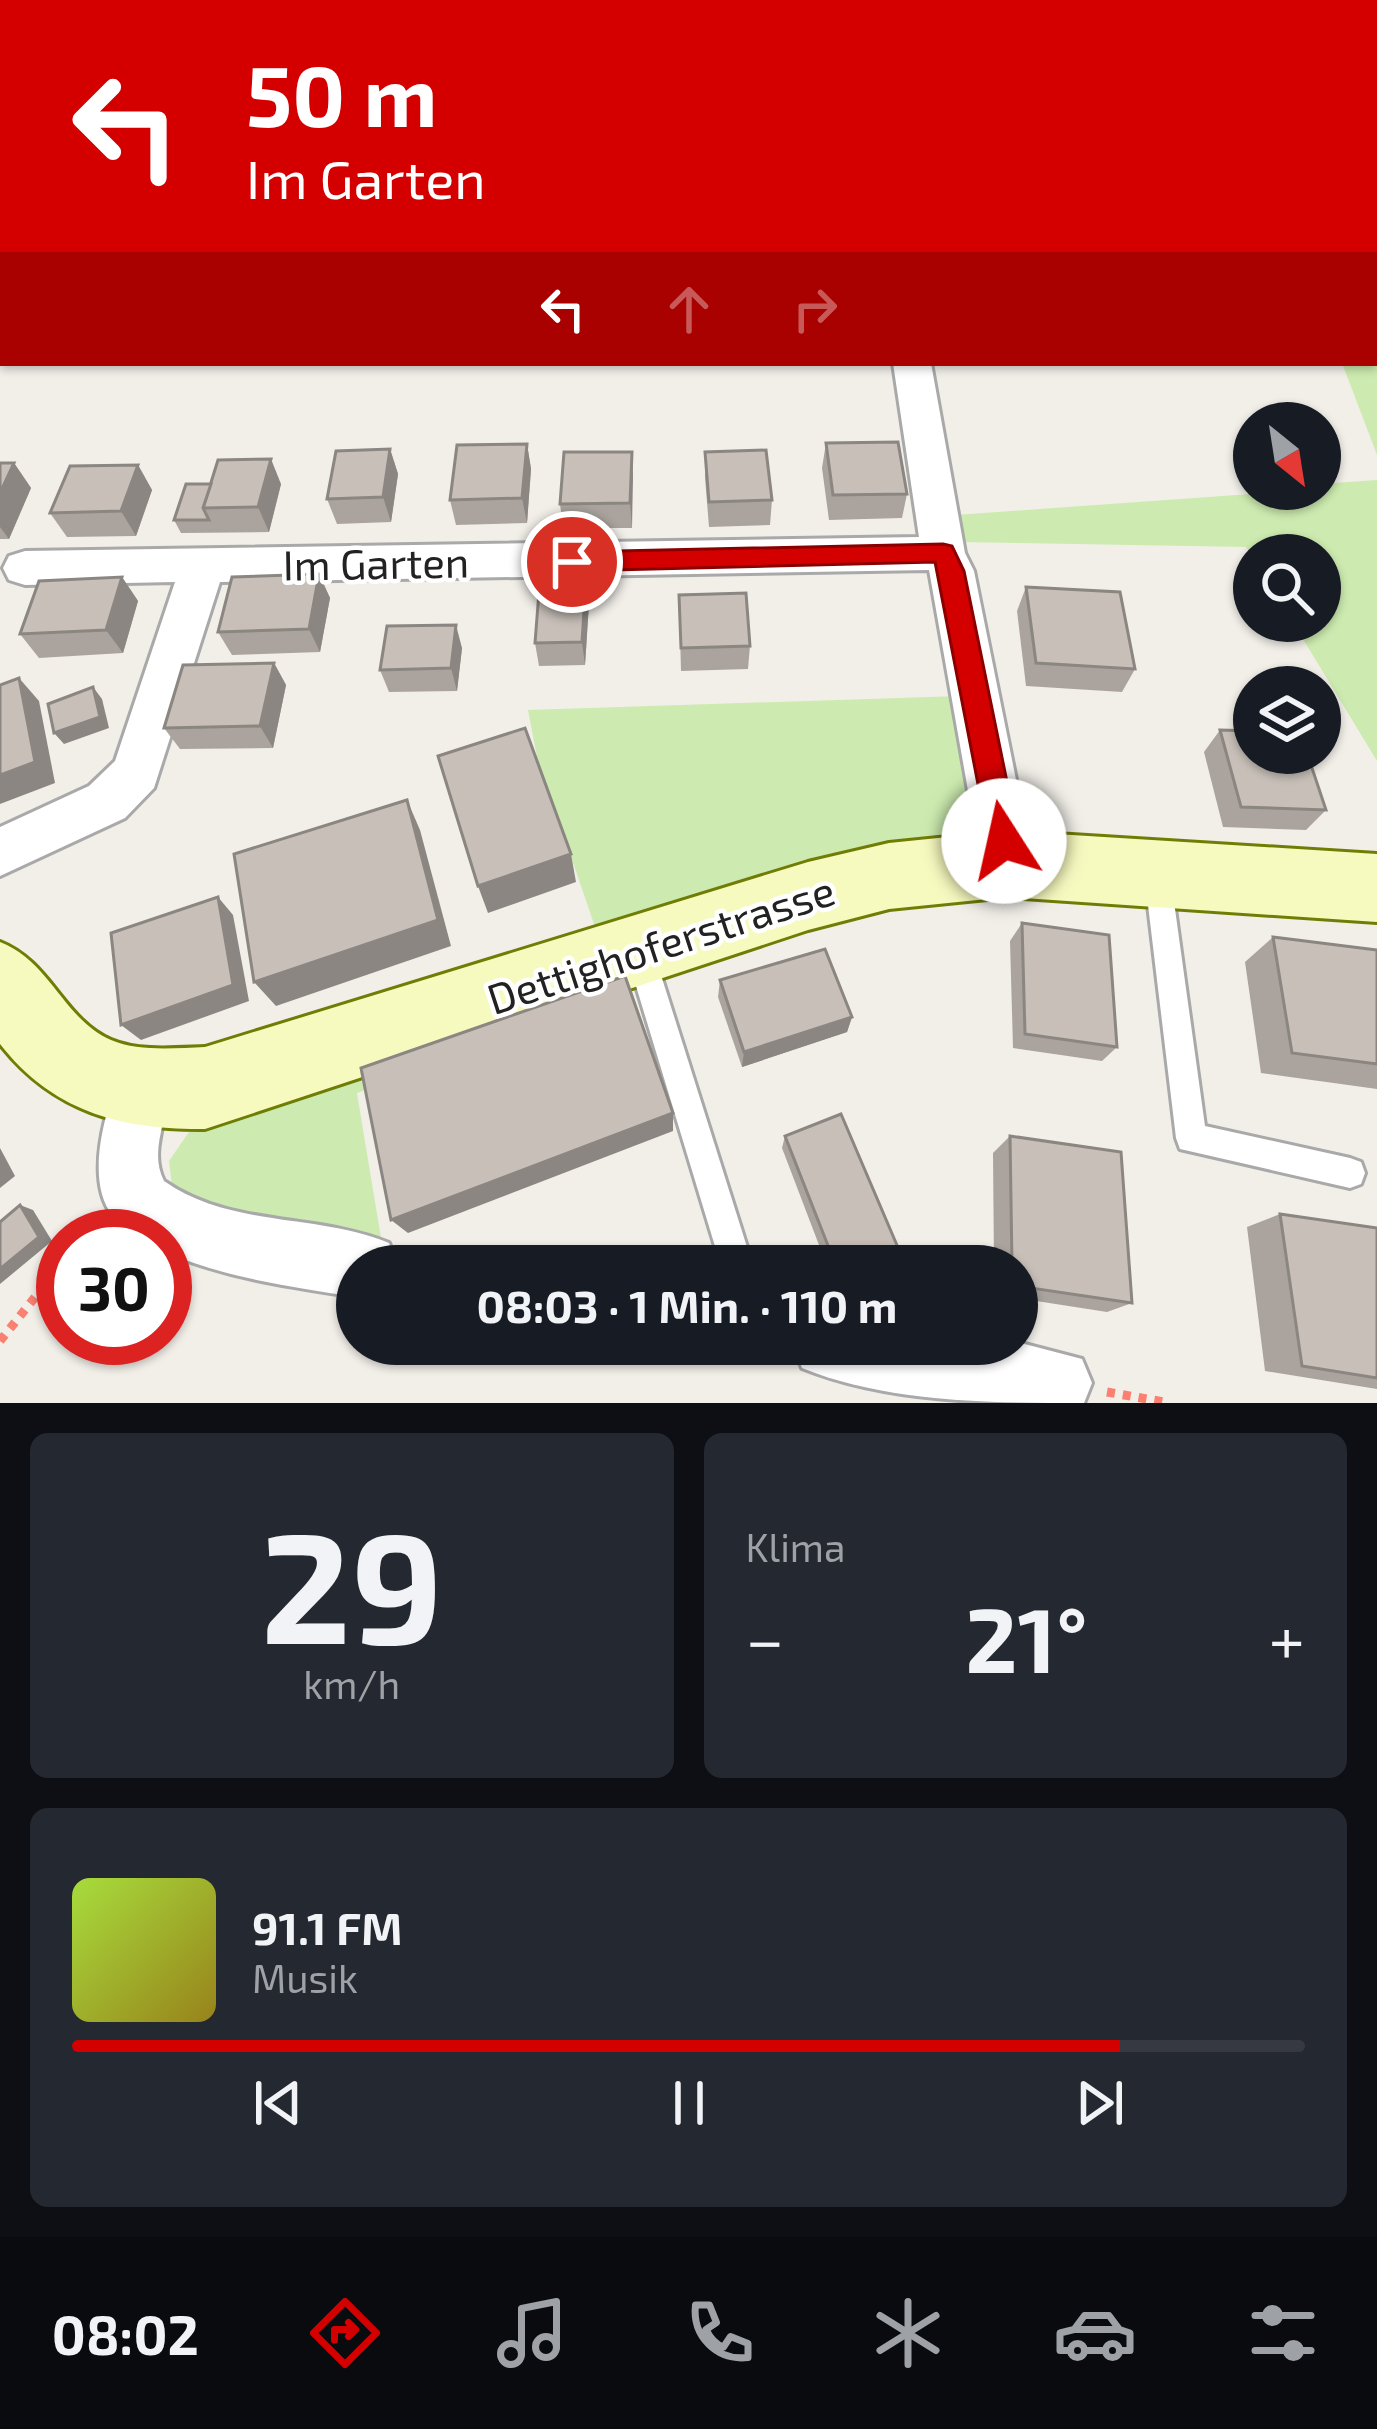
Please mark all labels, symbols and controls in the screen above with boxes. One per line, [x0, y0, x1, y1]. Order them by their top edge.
text: 50 m [246, 43, 438, 144]
icon: left [48, 48, 204, 204]
text: Im Garten [246, 145, 486, 210]
icon: left [530, 276, 596, 342]
icon: ahead [656, 276, 722, 342]
icon: right [782, 276, 848, 342]
north arrow [1233, 402, 1341, 510]
map controls [1233, 402, 1341, 774]
pin [521, 511, 623, 613]
icon: arrive [539, 529, 605, 595]
button: search [1233, 534, 1341, 642]
street label: Im Garten [282, 535, 470, 589]
button: layers [1233, 666, 1341, 774]
position arrow [941, 778, 1067, 904]
street label: Dettighoferstrasse [481, 863, 840, 1023]
speed limit sign: 30 [36, 1209, 192, 1365]
text: 08:03 · 1 Min. · 110 m [477, 1278, 897, 1332]
text: 29 [260, 1488, 443, 1675]
text: Klima [746, 1523, 845, 1570]
text: 21° [965, 1583, 1087, 1691]
text: − [746, 1598, 784, 1677]
text: + [1269, 1598, 1305, 1677]
text: km/h [303, 1660, 400, 1707]
text: 91.1 FM [252, 1900, 402, 1954]
text: Musik [252, 1954, 358, 2001]
icon: previous [245, 2070, 311, 2136]
icon: pause [656, 2070, 722, 2136]
icon: next [1067, 2070, 1133, 2136]
icon: directions [303, 2291, 387, 2375]
icon: music [490, 2291, 574, 2375]
icon: phone [678, 2291, 762, 2375]
icon: climate [866, 2291, 950, 2375]
icon: car [1053, 2291, 1137, 2375]
icon: filters [1241, 2291, 1325, 2375]
text: 08:02 [52, 2301, 199, 2366]

